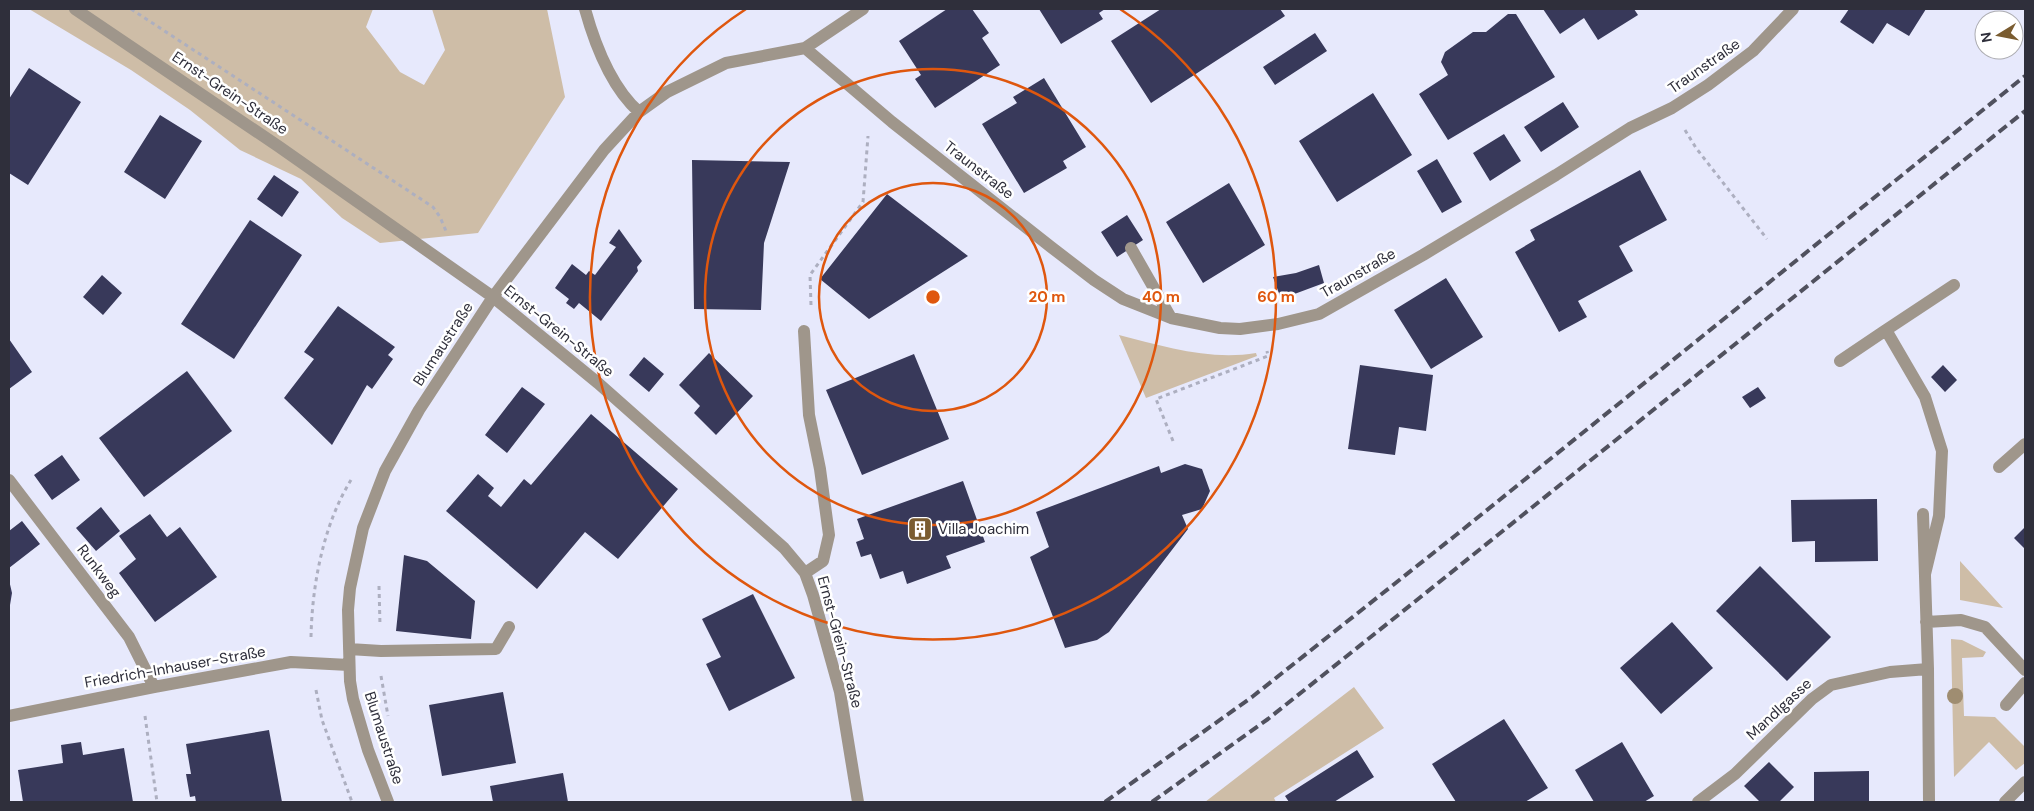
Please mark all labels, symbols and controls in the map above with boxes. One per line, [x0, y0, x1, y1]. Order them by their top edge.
north arrow [1974, 10, 2024, 60]
text: N [1976, 31, 1996, 44]
street label: Traunstraße [1664, 34, 1744, 98]
street label: Ernst-Grein-Straße [168, 47, 292, 139]
street label: Traunstraße [940, 136, 1018, 204]
street label: Traunstraße [1317, 243, 1399, 303]
street label: Ernst-Grein-Straße [500, 280, 618, 382]
text: 20 m [1029, 287, 1065, 307]
text: 40 m [1142, 287, 1180, 307]
text: 60 m [1257, 287, 1295, 307]
centre of rings [924, 288, 942, 306]
street label: Blumaustraße [408, 298, 478, 390]
building icon: Villa Joachim [907, 516, 933, 542]
place label: Villa Joachim [938, 519, 1029, 539]
street label: Runkweg [72, 540, 126, 602]
street label: Ernst-Grein-Straße [813, 574, 867, 710]
street label: Friedrich-Inhauser-Straße [83, 641, 267, 693]
street label: Mandlgasse [1742, 674, 1816, 744]
street label: Blumaustraße [360, 689, 408, 787]

